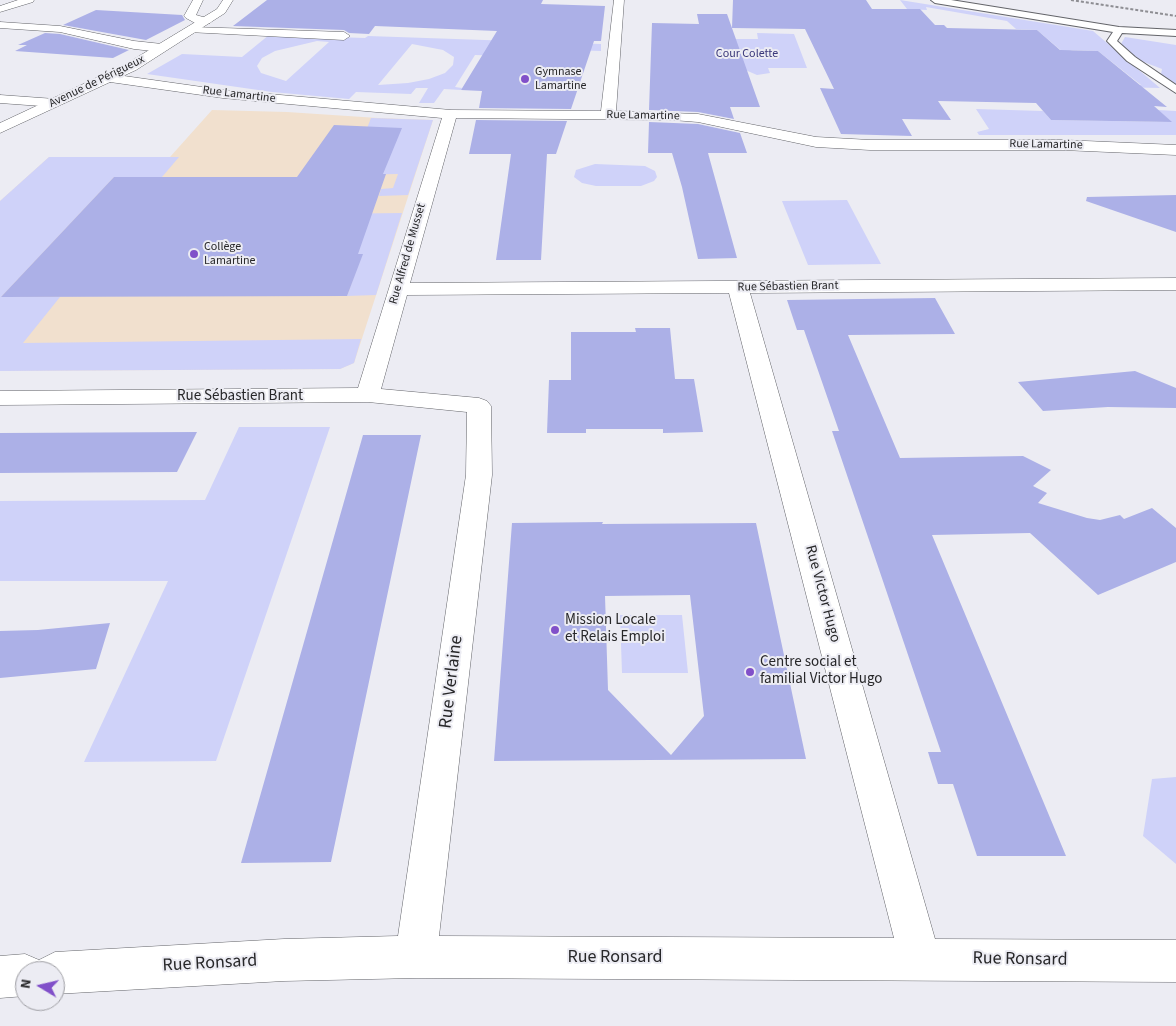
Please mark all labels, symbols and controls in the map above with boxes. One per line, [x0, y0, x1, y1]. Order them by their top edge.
park label: Cour Colette [716, 47, 778, 61]
street label: Avenue de Périgueux [47, 53, 147, 111]
place label: Gymnase Lamartine [535, 65, 587, 93]
marker: Gymnase Lamartine [519, 73, 531, 85]
street label: Rue Lamartine [202, 83, 276, 107]
street label: Rue Lamartine [606, 108, 680, 124]
street label: Rue Lamartine [1009, 137, 1083, 153]
street label: Rue Alfred de Musset [387, 202, 429, 306]
place label: Collège Lamartine [204, 240, 256, 268]
marker: Collège Lamartine [188, 248, 200, 260]
street label: Rue Sébastien Brant [737, 279, 839, 295]
street label: Rue Sébastien Brant [177, 388, 303, 406]
street label: Rue Victor Hugo [800, 543, 844, 645]
place label: Mission Locale et Relais Emploi [565, 612, 665, 647]
marker: Mission Locale et Relais Emploi [549, 624, 561, 636]
street label: Rue Verlaine [436, 634, 468, 730]
place label: Centre social et familial Victor Hugo [760, 654, 882, 689]
marker: Centre social et familial Victor Hugo [744, 666, 756, 678]
street label: Rue Ronsard [568, 947, 662, 969]
street label: Rue Ronsard [972, 948, 1068, 972]
street label: Rue Ronsard [162, 951, 258, 977]
north arrow [15, 961, 65, 1011]
text: N [16, 978, 37, 990]

